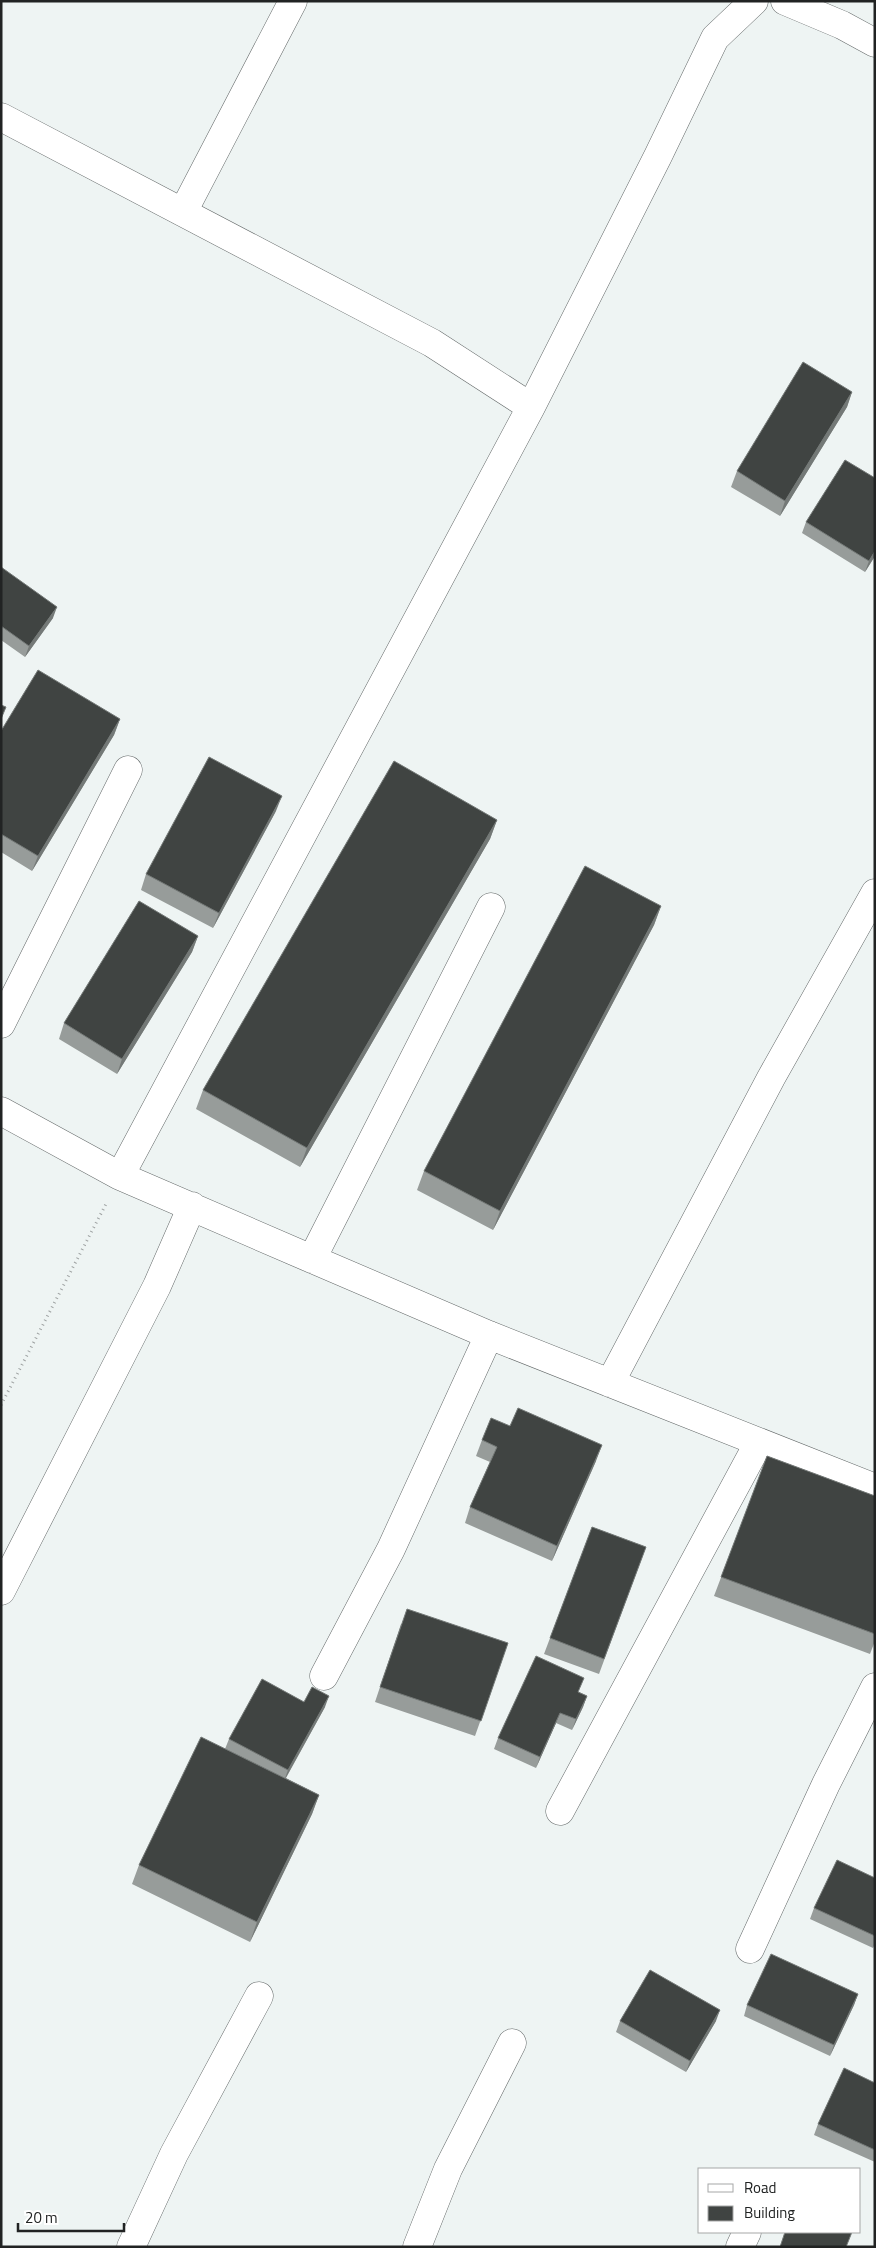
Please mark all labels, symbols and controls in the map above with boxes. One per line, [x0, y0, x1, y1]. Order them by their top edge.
legend [698, 2168, 861, 2233]
text: Road [744, 2176, 776, 2199]
scale bar [18, 2200, 124, 2232]
text: Building [744, 2201, 795, 2224]
text: 20 m [25, 2206, 58, 2229]

